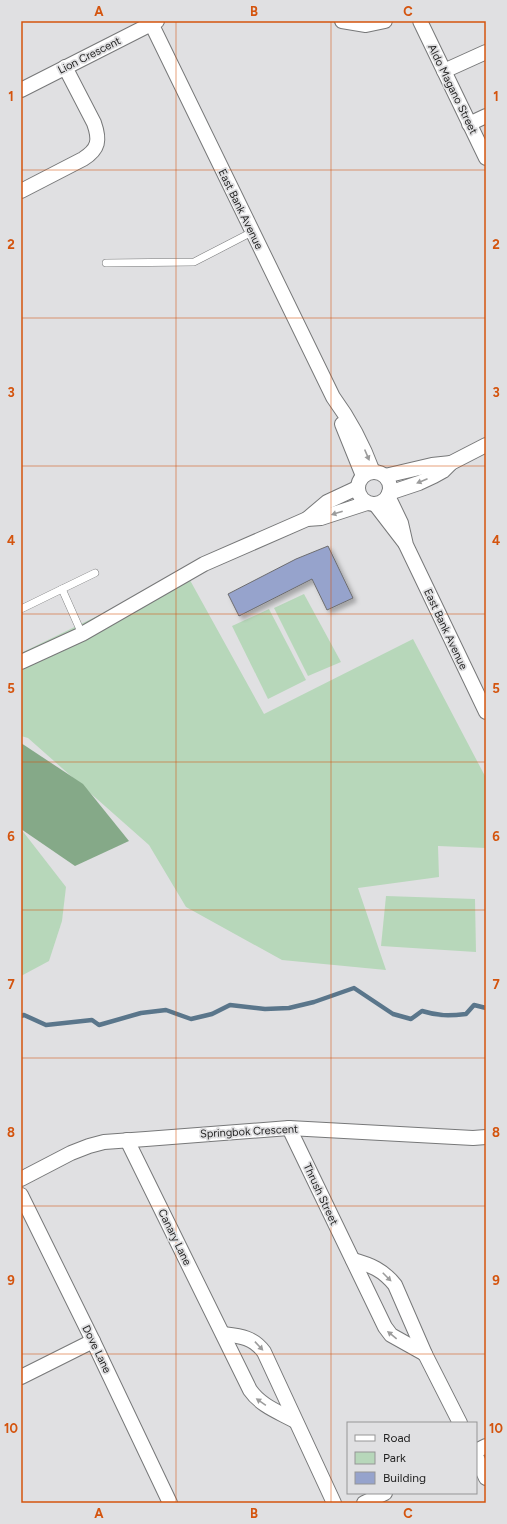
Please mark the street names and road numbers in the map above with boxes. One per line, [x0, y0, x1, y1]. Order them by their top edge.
street label: Lion Crescent [56, 34, 123, 77]
street label: Aldo Magano Street [425, 42, 480, 136]
street label: East Bank Avenue [215, 167, 266, 252]
street label: East Bank Avenue [421, 587, 470, 672]
street label: Springbok Crescent [200, 1122, 298, 1141]
street label: Thrush Street [301, 1161, 341, 1227]
street label: Canary Lane [155, 1207, 194, 1267]
street label: Dove Lane [79, 1323, 114, 1375]

